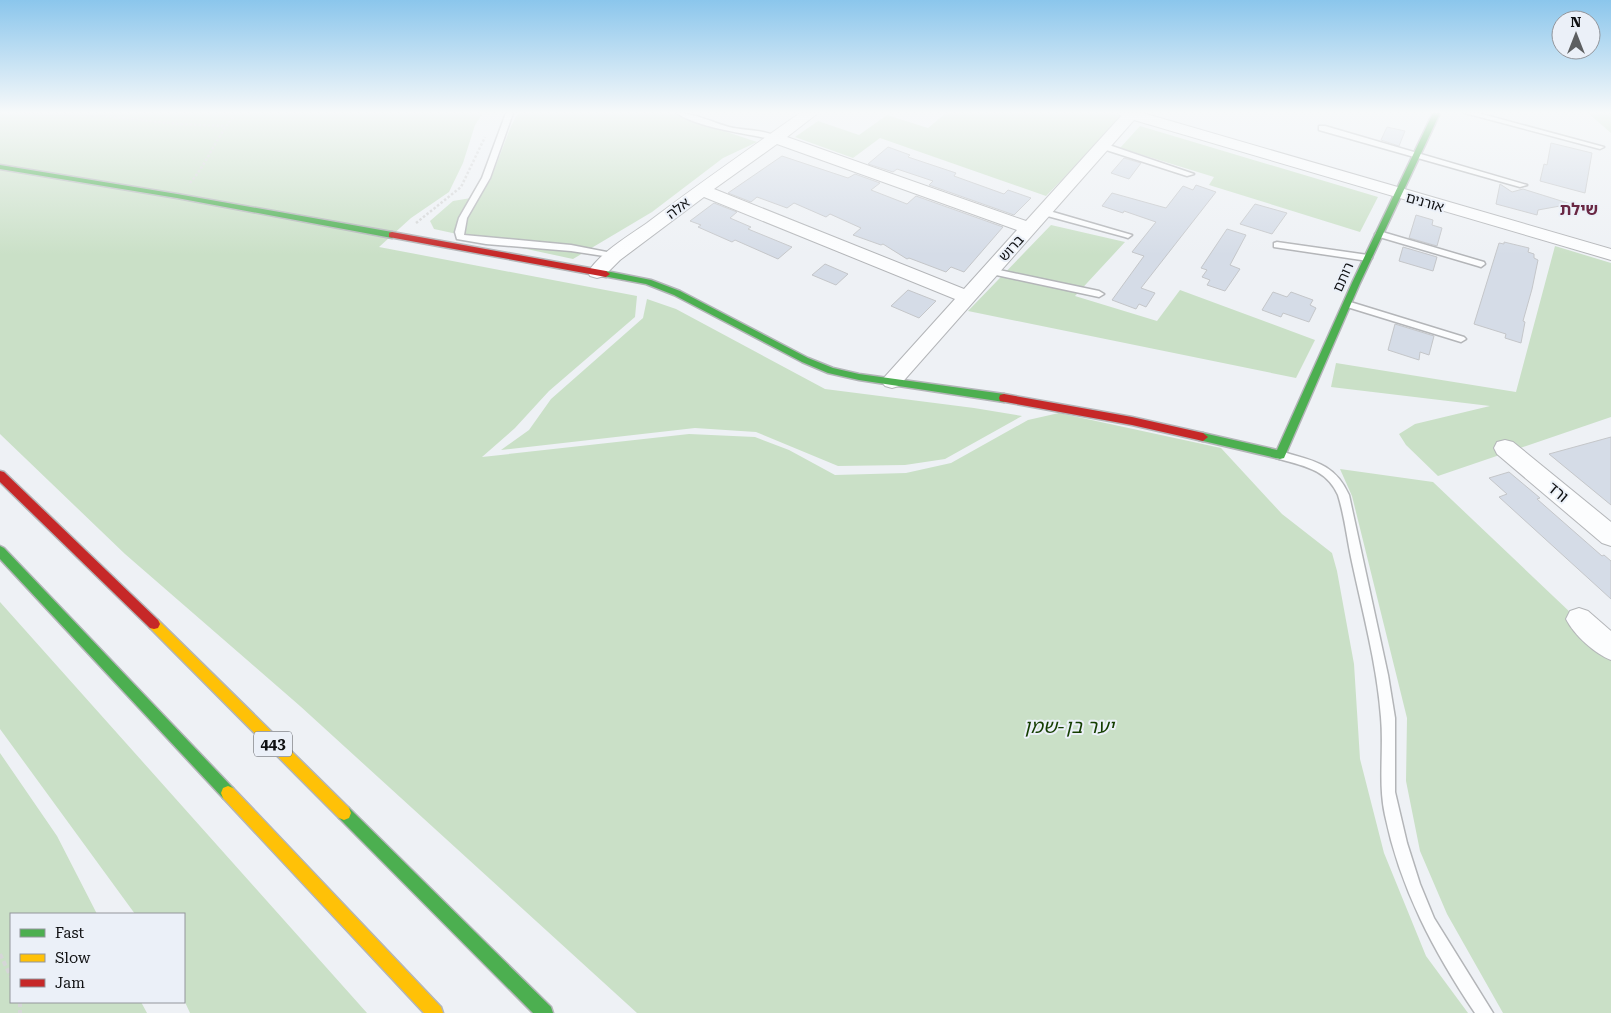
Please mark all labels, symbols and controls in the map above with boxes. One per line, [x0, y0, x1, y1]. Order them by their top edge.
north arrow [1551, 10, 1601, 60]
text: N [1571, 14, 1582, 30]
street label: אורנים [1404, 189, 1446, 215]
street label: אלה [663, 194, 693, 222]
district label: שילת [1560, 200, 1598, 219]
street label: ברוש [995, 232, 1027, 264]
street label: רותם [1329, 260, 1357, 294]
street label: ורד [1544, 478, 1572, 506]
park label: יער בן-שמן [1024, 715, 1116, 738]
road number: 443 [254, 732, 292, 756]
legend [10, 913, 185, 1003]
text: Fast [55, 924, 85, 942]
text: Slow [55, 949, 91, 967]
text: Jam [55, 974, 85, 992]

